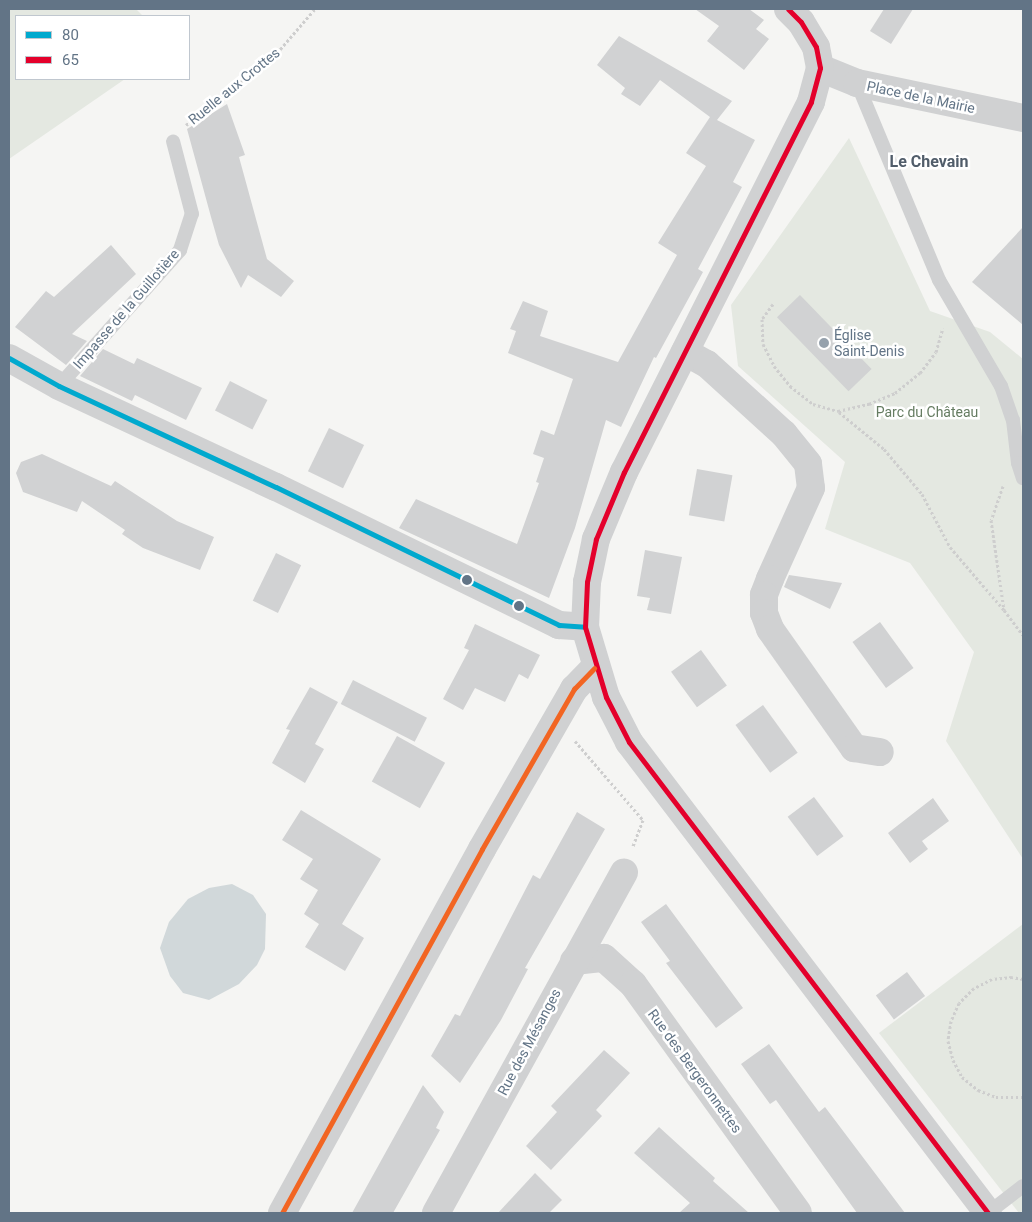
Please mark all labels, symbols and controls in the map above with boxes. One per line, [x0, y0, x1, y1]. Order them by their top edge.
legend [15, 15, 190, 80]
text: 80 [62, 26, 79, 44]
street label: Ruelle aux Crottes [185, 44, 283, 128]
text: 65 [62, 51, 79, 69]
street label: Place de la Mairie [865, 77, 977, 117]
district label: Le Chevain [890, 152, 968, 172]
street label: Impasse de la Guillotière [69, 246, 183, 372]
place label: Église Saint-Denis [834, 327, 904, 360]
marker: Église Saint-Denis [818, 337, 830, 349]
park label: Parc du Château [876, 404, 978, 420]
unlabelled marker [462, 575, 472, 585]
unlabelled marker [514, 601, 524, 611]
street label: Rue des Mésanges [494, 986, 564, 1098]
street label: Rue des Bergeronnettes [645, 1006, 745, 1136]

